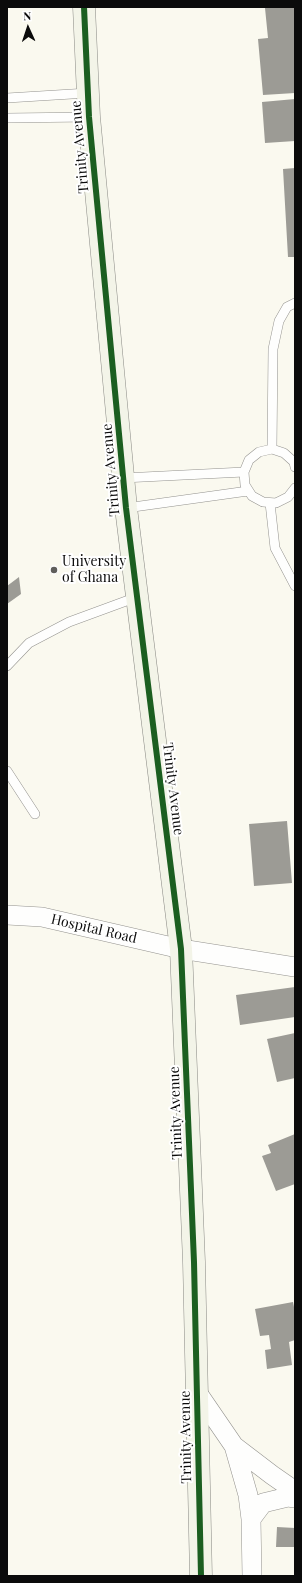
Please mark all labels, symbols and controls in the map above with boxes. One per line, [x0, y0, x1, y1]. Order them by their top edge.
north arrow [8, 8, 48, 48]
text: N [23, 8, 32, 23]
street label: Trinity Avenue [68, 100, 92, 194]
street label: Trinity Avenue [99, 423, 123, 517]
place label: University of Ghana [62, 554, 126, 586]
marker: University of Ghana [49, 565, 59, 575]
street label: Trinity Avenue [159, 742, 187, 836]
street label: Hospital Road [49, 911, 139, 947]
street label: Trinity Avenue [166, 1066, 186, 1160]
street label: Trinity Avenue [177, 1390, 195, 1484]

